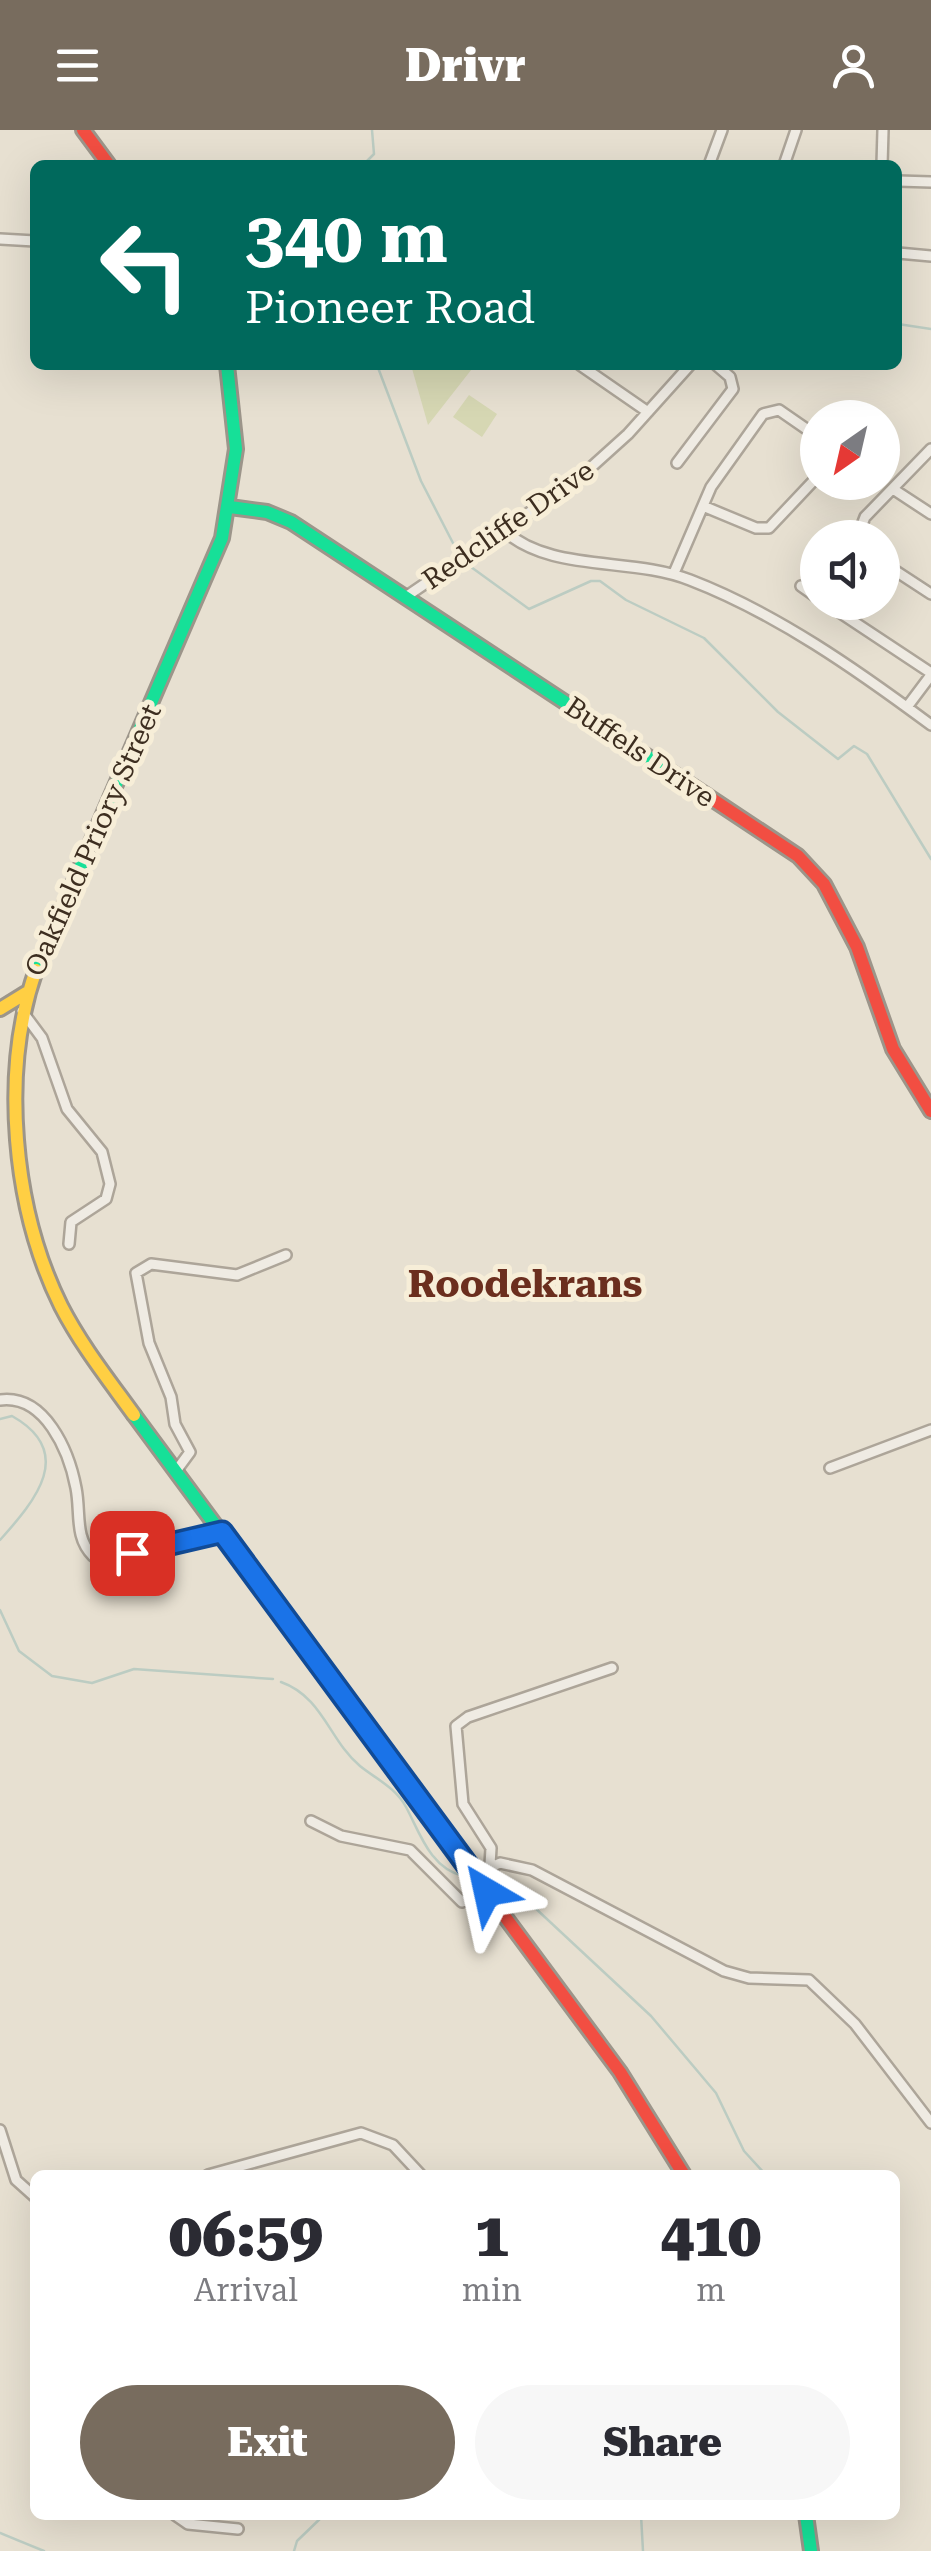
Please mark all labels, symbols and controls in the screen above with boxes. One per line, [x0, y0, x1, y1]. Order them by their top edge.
icon: menu [50, 38, 105, 93]
icon: person [826, 38, 881, 93]
text: Drivr [405, 39, 526, 92]
text: 340 m [245, 197, 448, 279]
icon: left [80, 200, 210, 330]
text: Pioneer Road [245, 281, 535, 334]
north arrow [800, 400, 900, 500]
map controls [800, 400, 900, 620]
street label: Redcliffe Drive [416, 454, 600, 596]
button: sound [800, 520, 900, 620]
street label: Buffels Drive [559, 690, 721, 814]
street label: Oakfield Priory Street [18, 699, 168, 981]
district label: Roodekrans [408, 1262, 642, 1306]
pin [90, 1511, 175, 1596]
icon: arrive [105, 1526, 160, 1581]
position arrow [435, 1840, 539, 1944]
text: 06:59 [169, 2200, 323, 2271]
text: 1 [475, 2200, 509, 2271]
text: 410 [660, 2200, 761, 2271]
text: Arrival [194, 2271, 298, 2309]
text: min [462, 2271, 522, 2309]
text: m [696, 2271, 725, 2309]
button: Exit [80, 2385, 455, 2500]
button: Share [475, 2385, 850, 2500]

